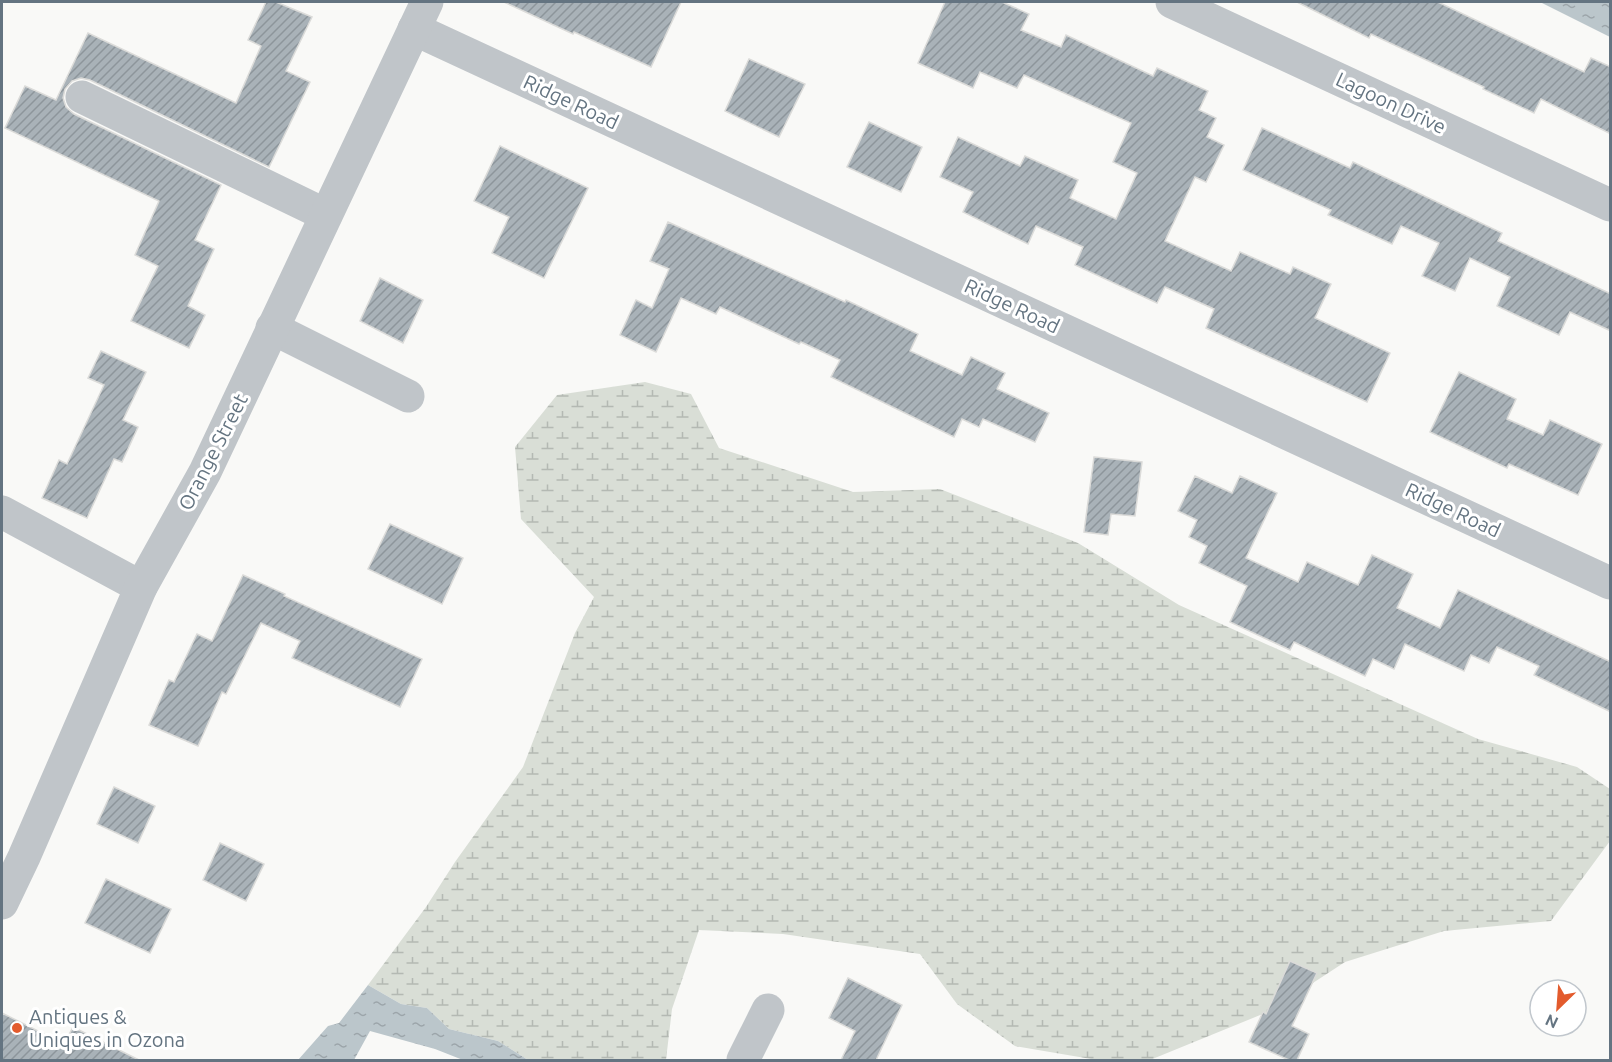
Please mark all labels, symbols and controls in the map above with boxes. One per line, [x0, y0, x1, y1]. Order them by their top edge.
street label: Lagoon Drive [1333, 67, 1450, 138]
street label: Ridge Road [520, 70, 622, 134]
street label: Ridge Road [961, 274, 1063, 338]
street label: Orange Street [173, 390, 252, 514]
street label: Ridge Road [1402, 478, 1504, 542]
north arrow [1528, 978, 1588, 1038]
place label: Antiques & Uniques in Ozona [29, 1005, 185, 1051]
text: N [1542, 1011, 1561, 1032]
marker: Antiques & Uniques in Ozona [10, 1021, 24, 1035]

